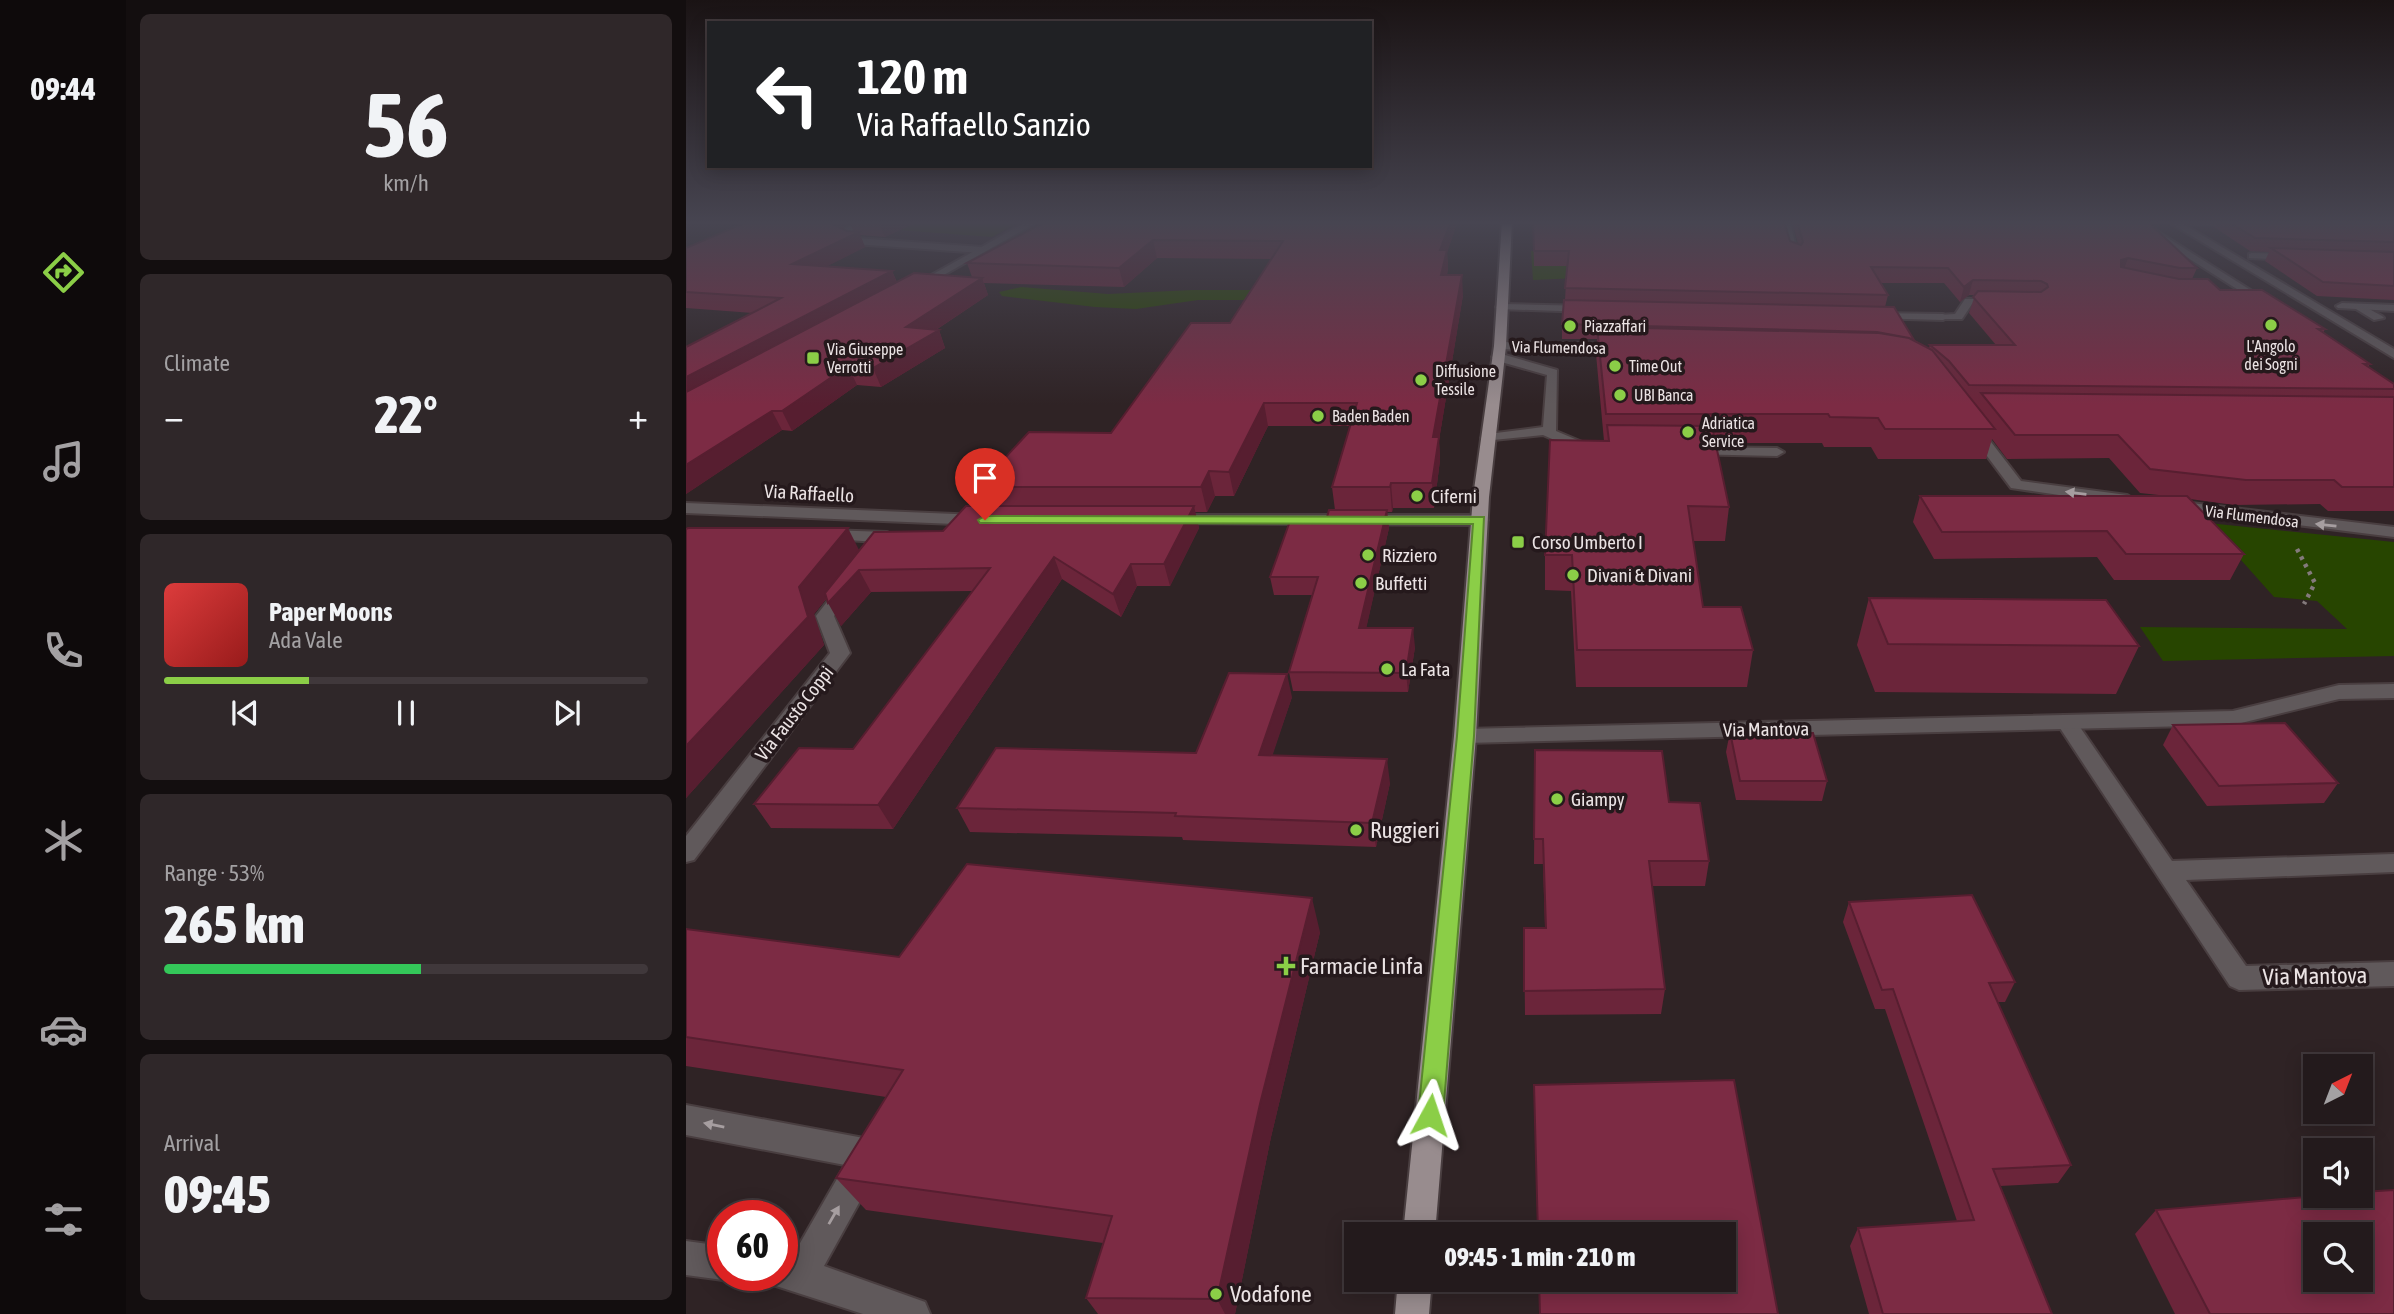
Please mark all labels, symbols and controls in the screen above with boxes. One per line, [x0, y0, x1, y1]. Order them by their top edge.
text: 120 m [857, 48, 968, 104]
icon: left [742, 49, 833, 140]
text: 09:44 [30, 70, 96, 107]
text: 56 [363, 72, 449, 176]
text: Via Raffaello Sanzio [857, 106, 1091, 143]
text: km/h [383, 170, 429, 196]
icon: directions [39, 248, 88, 297]
place label: Piazzaffari [1584, 317, 1646, 335]
marker: L'Angolo dei Sogni [2263, 317, 2279, 333]
marker: Piazzaffari [1562, 318, 1578, 334]
street label: Via Flumendosa [1512, 337, 1606, 357]
place label: L'Angolo dei Sogni [2244, 337, 2298, 374]
place label: Via Giuseppe Verrotti [827, 340, 903, 376]
text: Climate [164, 350, 230, 376]
marker: Via Giuseppe Verrotti [805, 350, 821, 366]
place label: Time Out [1629, 357, 1682, 375]
marker: Time Out [1607, 358, 1623, 374]
place label: Diffusione Tessile [1435, 362, 1496, 398]
marker: Diffusione Tessile [1413, 372, 1429, 388]
text: 22° [374, 384, 438, 444]
place label: UBI Banca [1634, 386, 1693, 404]
marker: UBI Banca [1612, 387, 1628, 403]
text: − [164, 394, 184, 437]
text: + [628, 394, 648, 437]
place label: Baden Baden [1332, 407, 1409, 425]
marker: Baden Baden [1310, 408, 1326, 424]
place label: Adriatica Service [1702, 414, 1755, 450]
marker: Adriatica Service [1680, 424, 1696, 440]
icon: music [39, 437, 88, 486]
pin [955, 448, 1015, 520]
icon: arrive [966, 459, 1004, 497]
street label: Via Raffaello [763, 480, 855, 506]
place label: Ciferni [1431, 485, 1477, 507]
marker: Ciferni [1409, 488, 1425, 504]
one-way arrow [2065, 488, 2087, 499]
street label: Via Flumendosa [2204, 501, 2300, 531]
one-way arrow [2315, 519, 2337, 530]
place label: Corso Umberto I [1532, 531, 1643, 553]
marker: Corso Umberto I [1510, 534, 1526, 550]
place label: Rizziero [1382, 544, 1437, 566]
marker: Rizziero [1360, 547, 1376, 563]
place label: Divani & Divani [1587, 564, 1692, 586]
marker: Divani & Divani [1565, 567, 1581, 583]
place label: Buffetti [1375, 572, 1427, 594]
marker: Buffetti [1353, 575, 1369, 591]
text: Paper Moons [269, 597, 392, 627]
icon: phone [39, 626, 88, 675]
text: Ada Vale [269, 627, 343, 653]
place label: La Fata [1401, 658, 1450, 680]
street label: Via Fausto Coppi [750, 661, 838, 765]
marker: La Fata [1379, 661, 1395, 677]
icon: previous [226, 694, 264, 732]
icon: pause [387, 694, 425, 732]
icon: next [548, 694, 586, 732]
street label: Via Mantova [1723, 717, 1809, 741]
place label: Giampy [1571, 788, 1625, 810]
marker: Giampy [1549, 791, 1565, 807]
icon: climate [39, 816, 88, 865]
place label: Ruggieri [1370, 817, 1440, 843]
marker: Ruggieri [1348, 822, 1364, 838]
text: Range · 53% [164, 860, 264, 886]
text: 265 km [164, 894, 305, 954]
place label: Farmacie Linfa [1300, 953, 1423, 979]
marker: Farmacie Linfa [1278, 958, 1294, 974]
street label: Via Mantova [2262, 962, 2368, 990]
icon: car [39, 1005, 88, 1054]
north arrow [2303, 1054, 2373, 1124]
map controls [2303, 1054, 2373, 1292]
position arrow [1393, 1078, 1467, 1152]
one-way arrow [703, 1119, 725, 1130]
text: Arrival [164, 1130, 220, 1156]
button: sound [2303, 1138, 2373, 1208]
text: 09:45 [164, 1164, 271, 1224]
icon: filters [39, 1195, 88, 1244]
speed limit sign: 60 [707, 1200, 798, 1291]
one-way arrow [827, 1206, 840, 1225]
button: search [2303, 1222, 2373, 1292]
text: 09:45 · 1 min · 210 m [1445, 1242, 1635, 1272]
place label: Vodafone [1230, 1281, 1312, 1307]
marker: Vodafone [1208, 1286, 1224, 1302]

